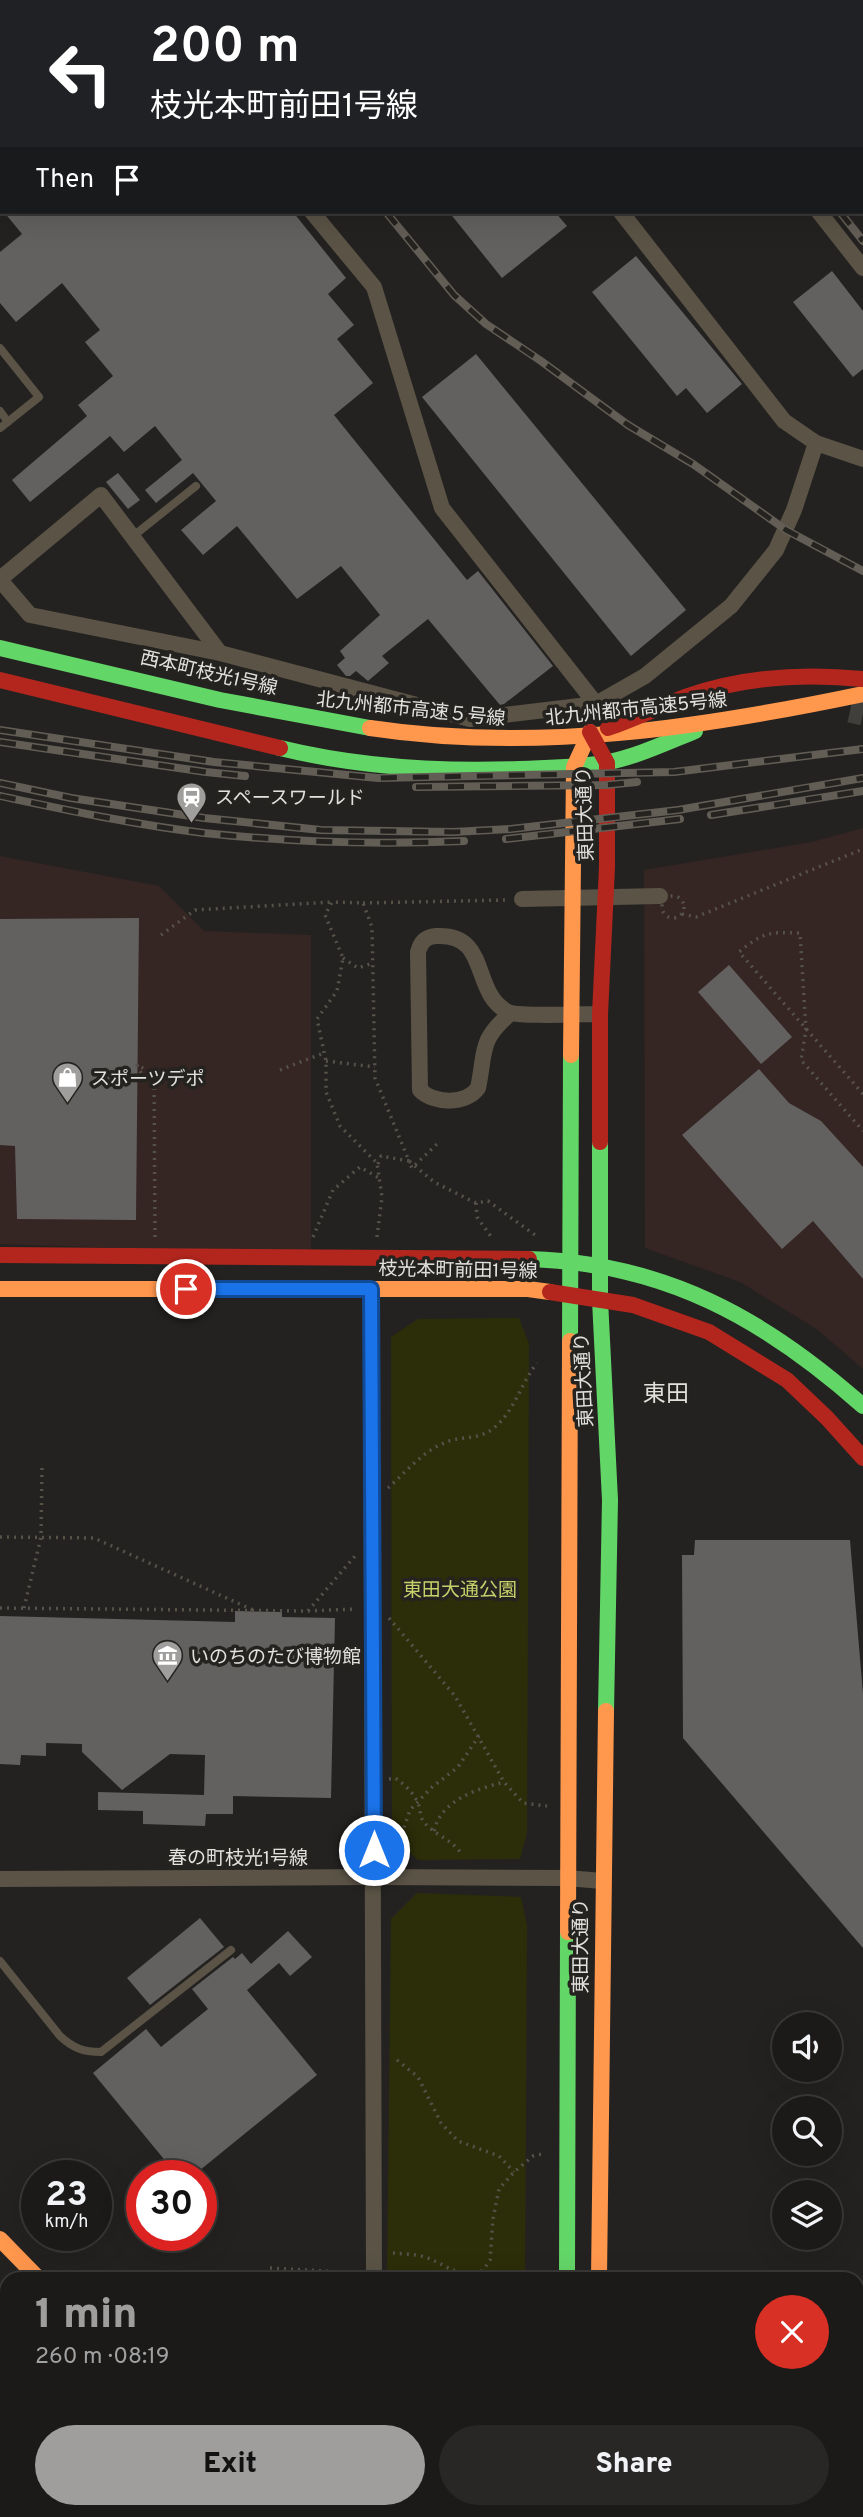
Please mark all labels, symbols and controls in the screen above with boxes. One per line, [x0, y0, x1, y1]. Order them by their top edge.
text: 200 m [150, 18, 300, 80]
icon: left [35, 28, 126, 119]
text: 枝光本町前田1号線 [150, 88, 418, 128]
icon: arrive [108, 161, 146, 199]
text: Then [35, 164, 94, 197]
street label: 西本町枝光1号線 [138, 646, 280, 701]
street label: 北九州都市高速５号線 [315, 688, 507, 732]
street label: 北九州都市高速5号線 [544, 689, 728, 731]
street label: 東田大通り [572, 766, 600, 862]
station icon: スペースワールド [175, 780, 209, 824]
place label: スペースワールド [215, 787, 365, 811]
shop icon: スポーツデポ [51, 1061, 85, 1105]
place label: スポーツデポ [91, 1068, 205, 1092]
street label: 枝光本町前田1号線 [378, 1258, 538, 1284]
pin [156, 1259, 216, 1319]
icon: arrive [167, 1270, 205, 1308]
street label: 東田大通り [571, 1332, 599, 1428]
district label: 東田 [643, 1381, 689, 1410]
park label: 東田大通公園 [403, 1579, 517, 1603]
museum icon: いのちのたび博物館 [150, 1639, 184, 1683]
place label: いのちのたび博物館 [190, 1646, 361, 1670]
position arrow [337, 1813, 411, 1887]
street label: 春の町枝光1号線 [168, 1847, 308, 1871]
street label: 東田大通り [570, 1898, 594, 1994]
map controls [772, 2012, 842, 2250]
button: sound [772, 2012, 842, 2082]
button: search [772, 2096, 842, 2166]
speed limit sign: 30 [126, 2160, 217, 2251]
text: 23 [45, 2174, 88, 2218]
button: layers [772, 2180, 842, 2250]
text: km/h [45, 2211, 88, 2234]
text: 1 min [35, 2290, 138, 2343]
button: close [755, 2295, 829, 2369]
text: 260 m · 08:19 [35, 2343, 170, 2372]
button: Exit [35, 2425, 425, 2505]
button: Share [439, 2425, 829, 2505]

